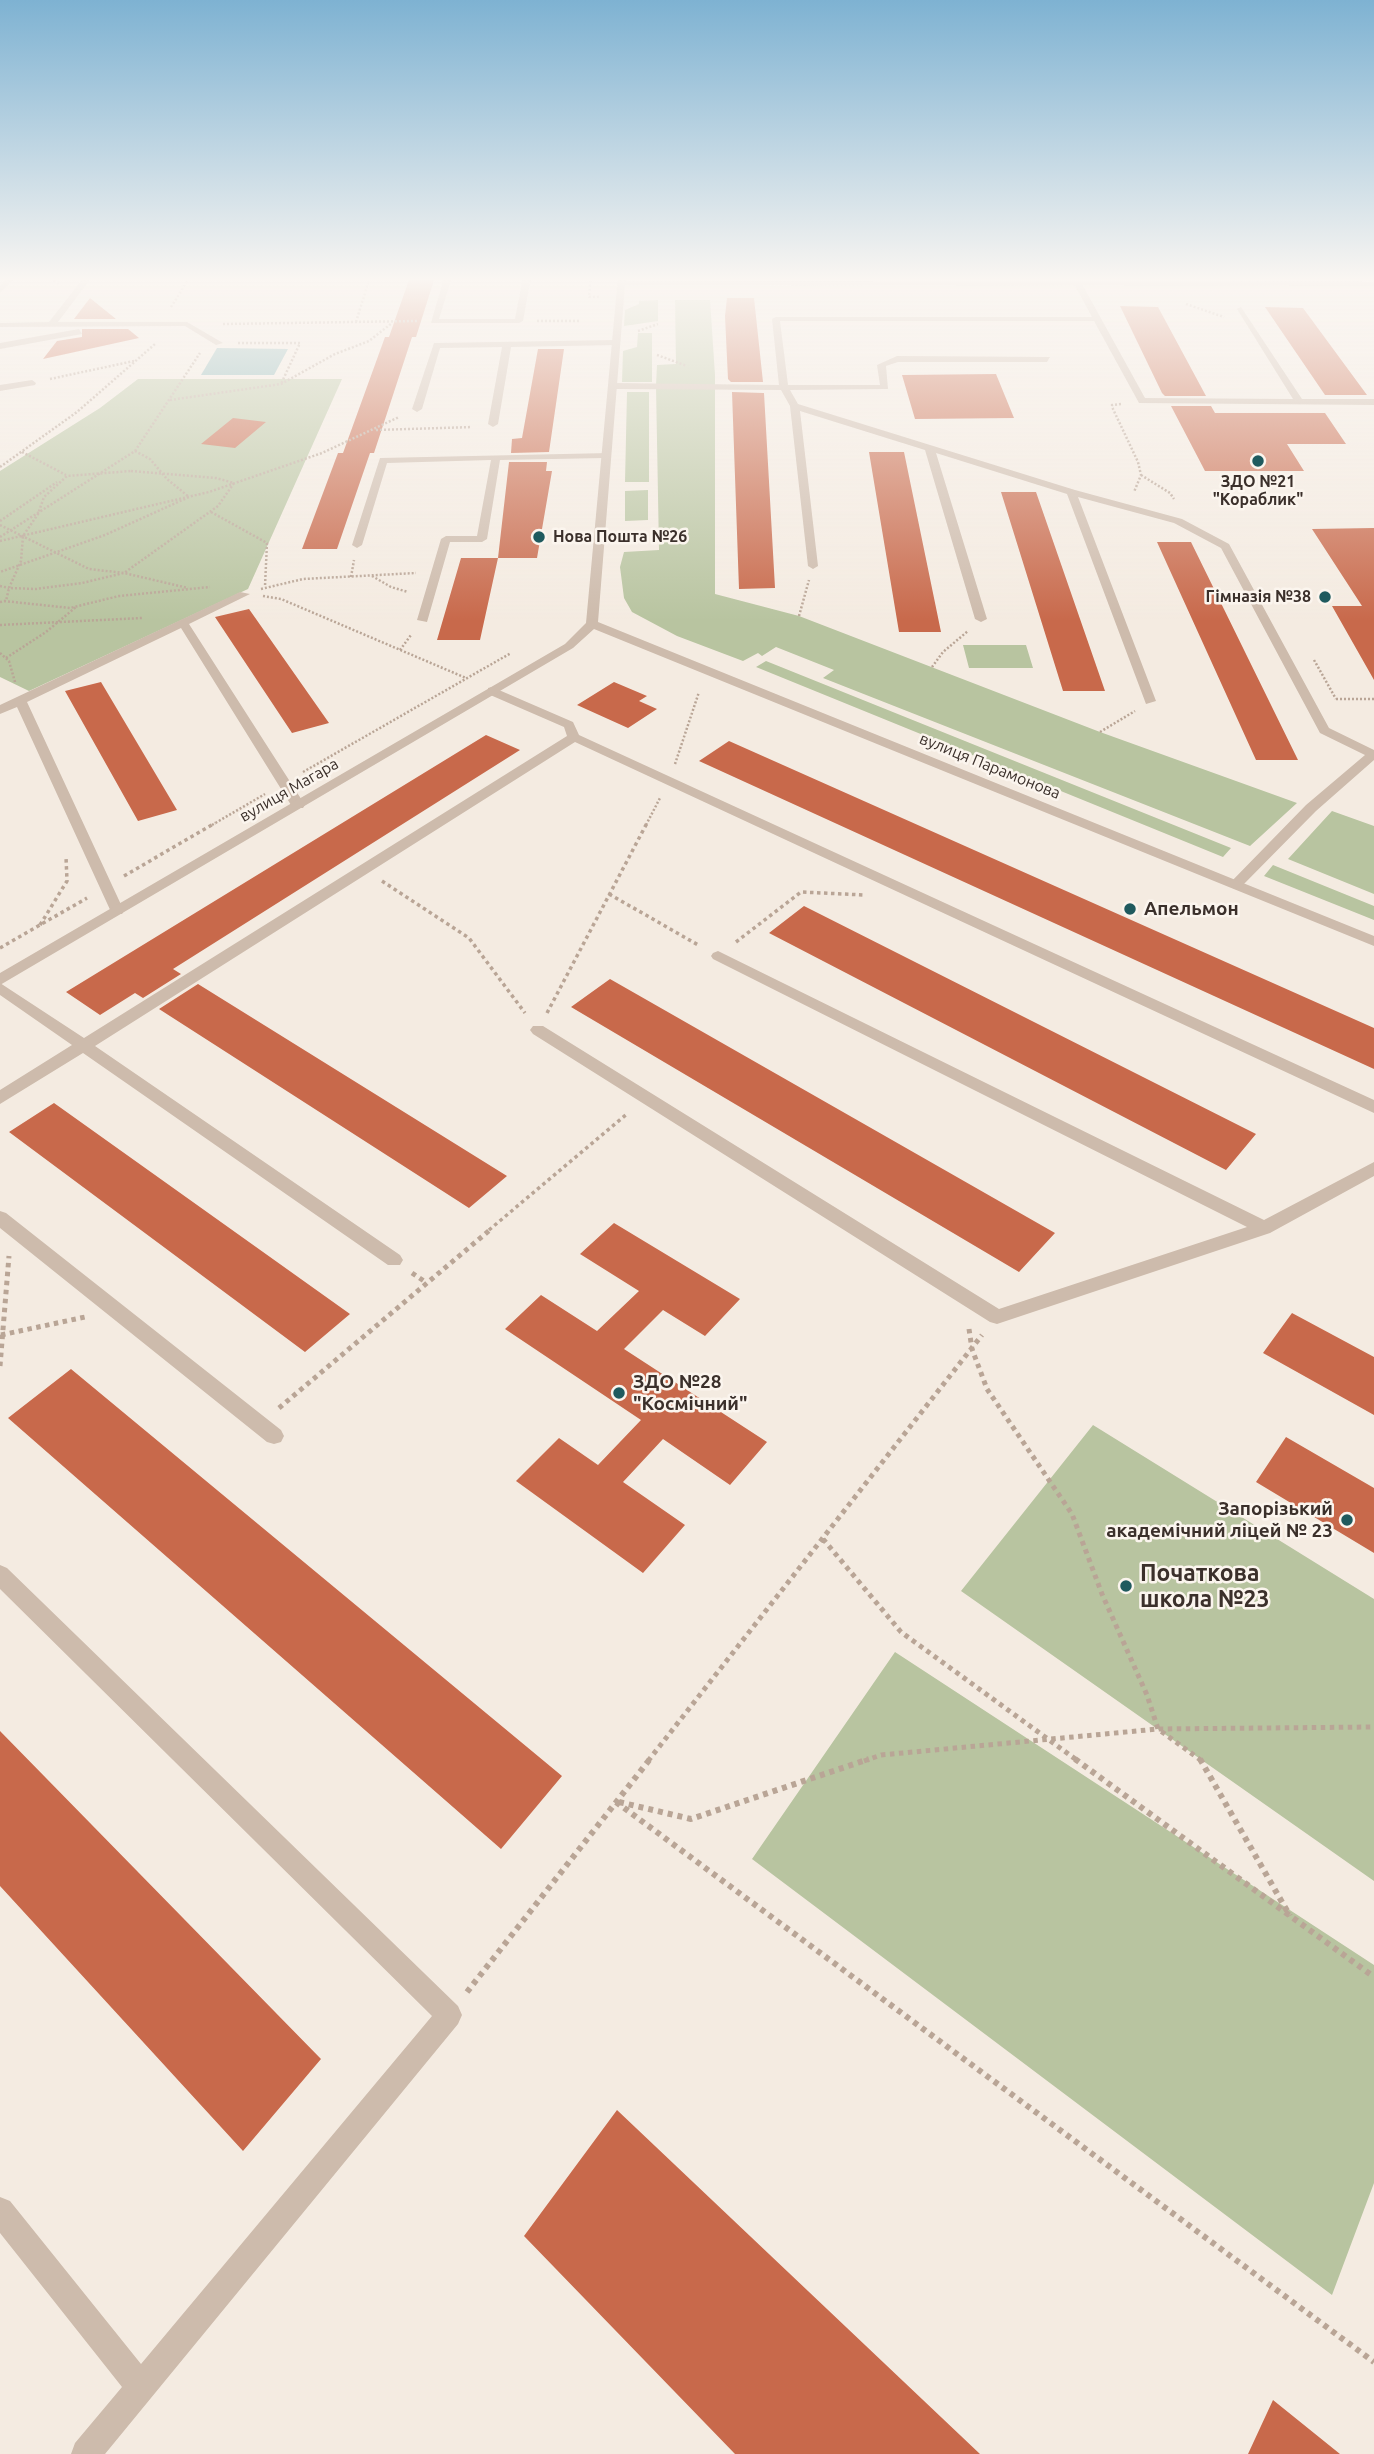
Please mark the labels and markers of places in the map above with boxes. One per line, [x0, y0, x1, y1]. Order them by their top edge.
marker: ЗДО №21 "Кораблик" [1250, 453, 1266, 469]
place label: ЗДО №21 "Кораблик" [1213, 472, 1303, 510]
place label: Нова Пошта №26 [553, 527, 687, 547]
marker: Нова Пошта №26 [531, 529, 547, 545]
place label: Гімназія №38 [1205, 587, 1311, 607]
marker: Гімназія №38 [1317, 589, 1333, 605]
place label: Апельмон [1144, 898, 1239, 920]
marker: Апельмон [1122, 901, 1138, 917]
place label: ЗДО №28 "Космічний" [633, 1371, 747, 1415]
marker: ЗДО №28 "Космічний" [611, 1385, 627, 1401]
place label: Запорізький академічний ліцей № 23 [1106, 1498, 1333, 1542]
marker: Запорізький академічний ліцей № 23 [1339, 1512, 1355, 1528]
place label: Початкова школа №23 [1140, 1559, 1269, 1613]
marker: Початкова школа №23 [1118, 1578, 1134, 1594]

